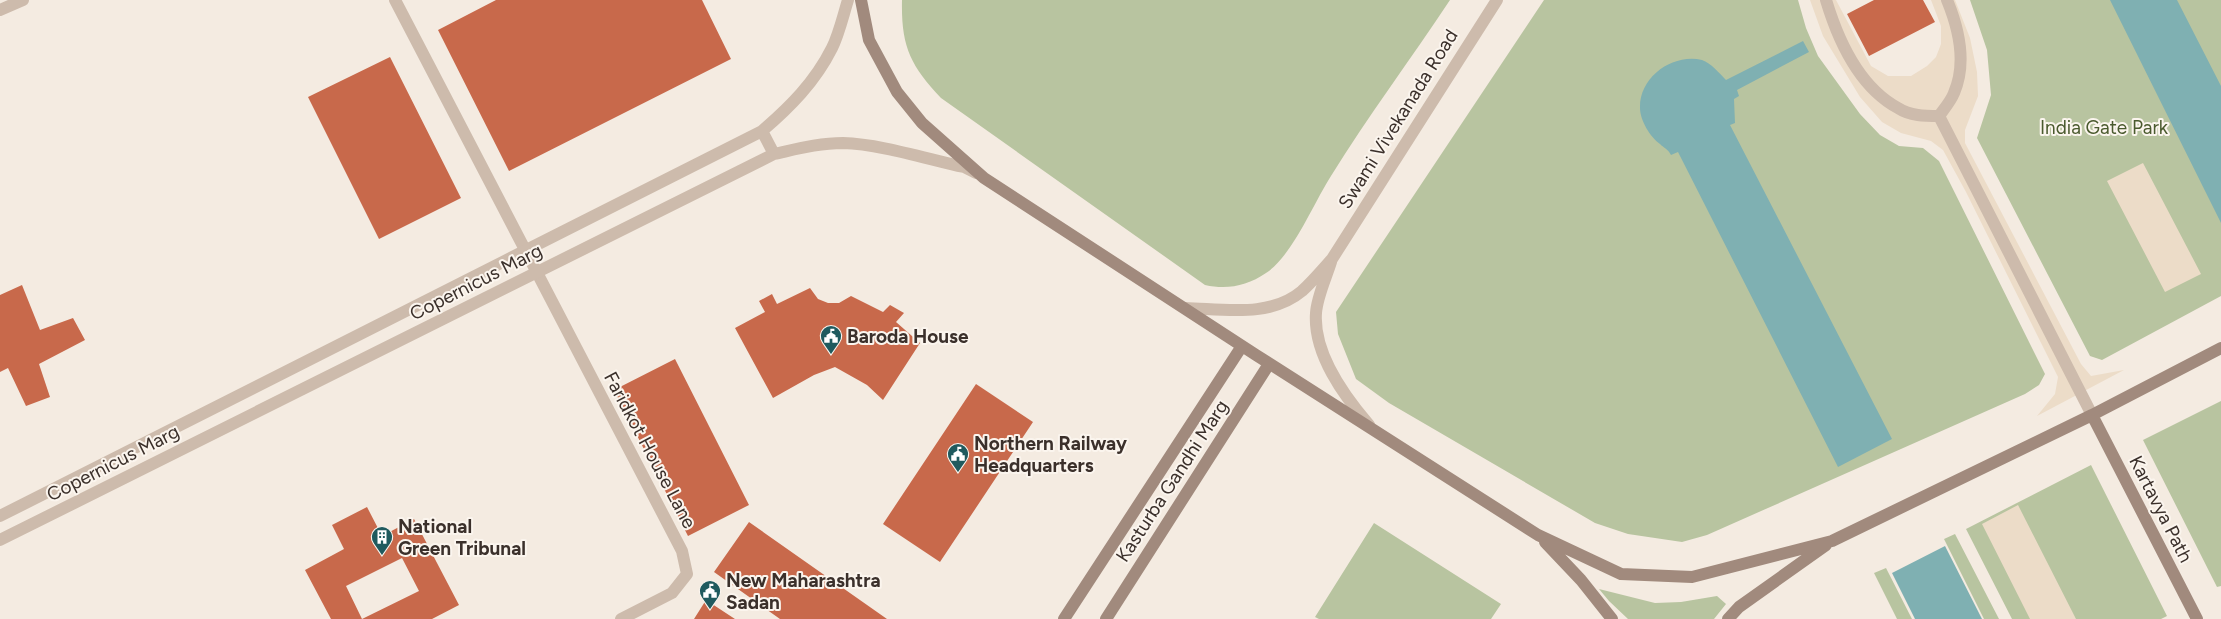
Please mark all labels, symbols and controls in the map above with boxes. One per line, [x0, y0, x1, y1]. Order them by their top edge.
street label: Swami Vivekanada Road [1333, 25, 1463, 213]
park label: India Gate Park [2040, 116, 2169, 139]
street label: Copernicus Marg [406, 239, 546, 325]
public building icon: Baroda House [819, 324, 843, 355]
place label: Baroda House [847, 325, 969, 348]
street label: Faridkot House Lane [599, 368, 701, 532]
street label: Kasturba Gandhi Marg [1111, 396, 1233, 566]
street label: Copernicus Marg [43, 420, 183, 506]
place label: Northern Railway Headquarters [974, 432, 1127, 477]
public building icon: Northern Railway Headquarters [946, 442, 970, 473]
street label: Kartavya Path [2124, 452, 2198, 566]
place label: National Green Tribunal [398, 515, 526, 560]
building icon: National Green Tribunal [370, 525, 394, 556]
place label: New Maharashtra Sadan [726, 569, 881, 614]
public building icon: New Maharashtra Sadan [698, 579, 722, 610]

